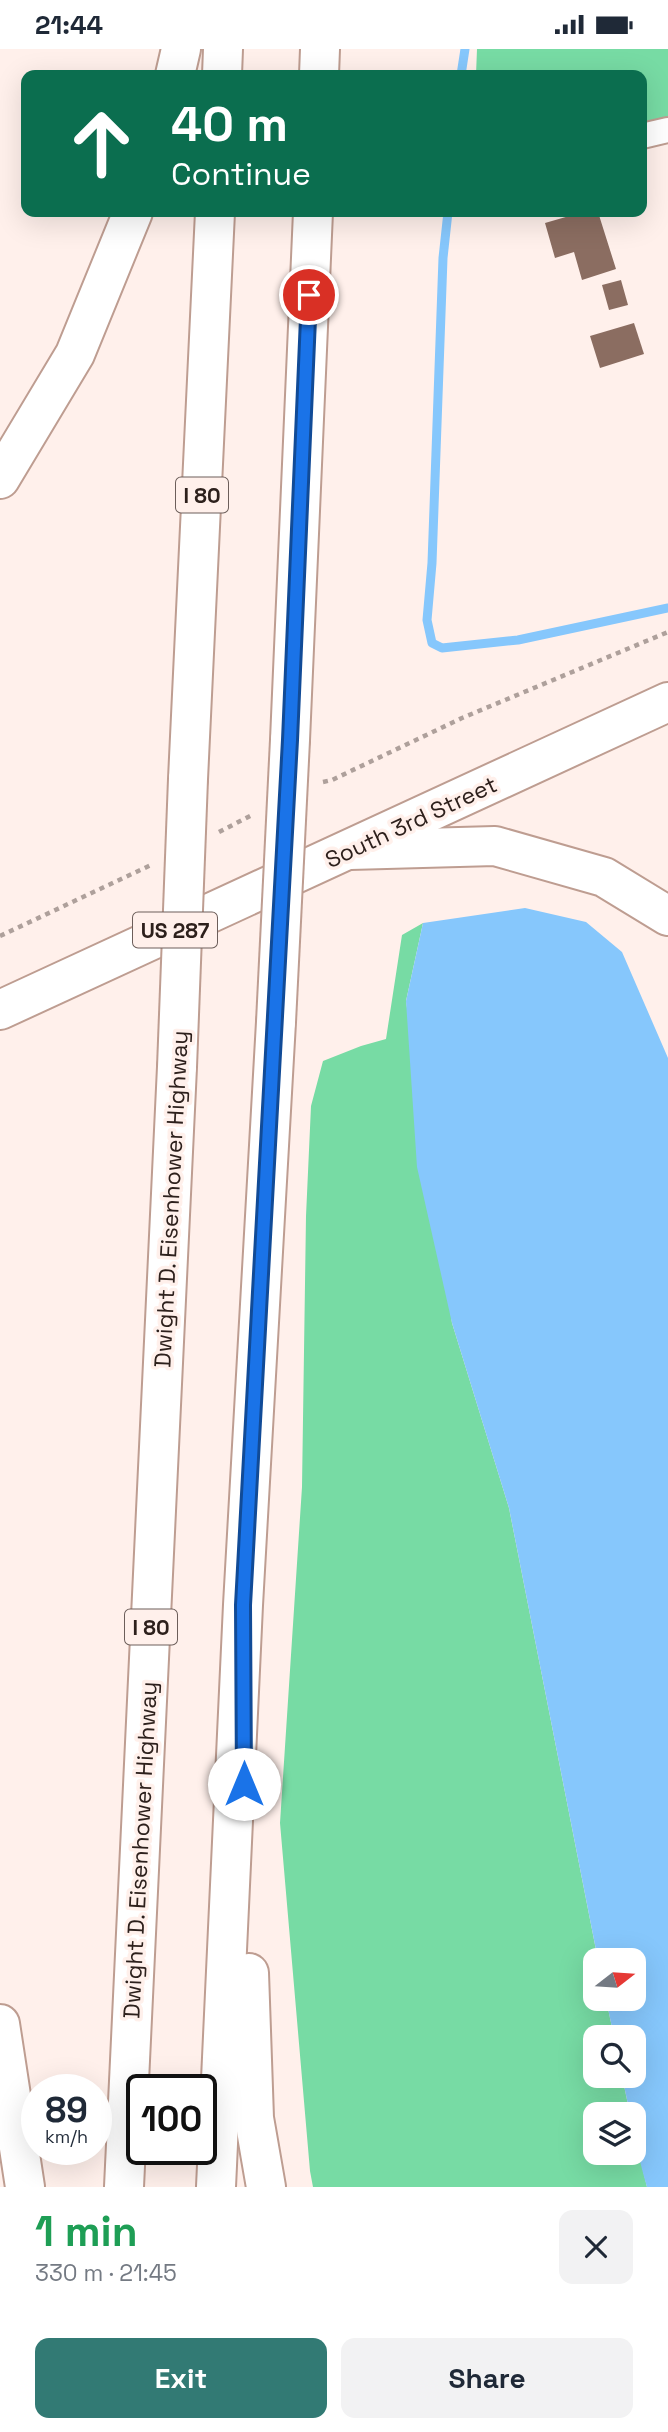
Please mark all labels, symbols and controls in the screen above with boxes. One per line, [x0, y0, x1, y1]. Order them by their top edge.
text: 21:44 [35, 8, 103, 42]
text: 40 m [171, 93, 288, 155]
icon: ahead [56, 98, 147, 189]
text: Continue [171, 154, 311, 194]
pin [279, 265, 339, 325]
icon: arrive [290, 276, 328, 314]
road number: I 80 [176, 477, 228, 513]
street label: South 3rd Street [320, 769, 502, 875]
road number: US 287 [133, 913, 217, 947]
street label: Dwight D. Eisenhower Highway [147, 1030, 195, 1368]
road number: I 80 [125, 1609, 177, 1645]
street label: Dwight D. Eisenhower Highway [116, 1681, 164, 2019]
position arrow [207, 1747, 281, 1821]
north arrow [583, 1948, 646, 2011]
map controls [583, 1948, 646, 2165]
button: search [583, 2025, 646, 2088]
speed limit sign: 100 [126, 2074, 217, 2165]
text: 89 [45, 2088, 88, 2132]
button: layers [583, 2102, 646, 2165]
text: km/h [45, 2125, 88, 2148]
text: 1 min [35, 2205, 138, 2258]
button: close [559, 2210, 633, 2284]
text: 330 m · 21:45 [35, 2258, 177, 2288]
button: Exit [35, 2338, 327, 2418]
button: Share [341, 2338, 633, 2418]

